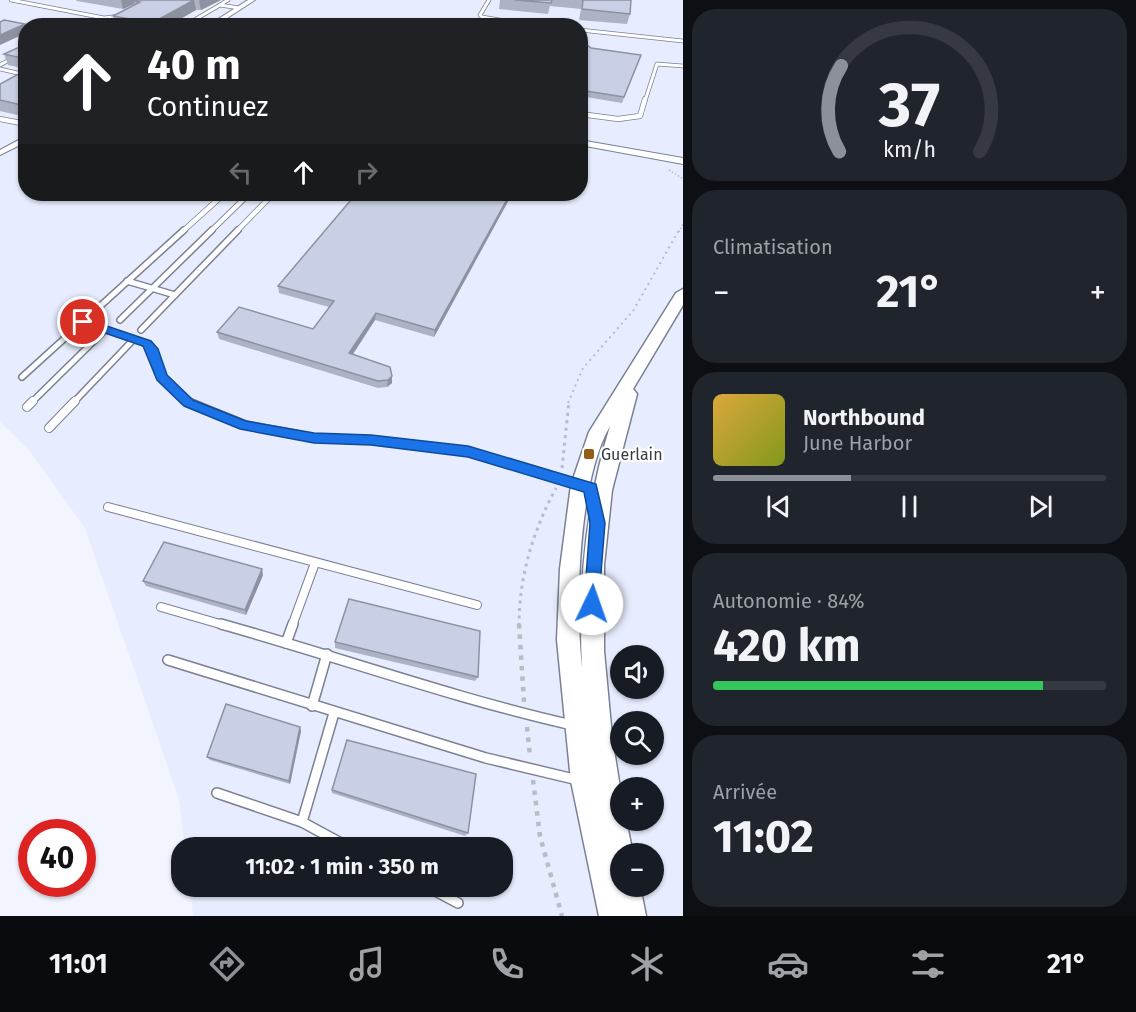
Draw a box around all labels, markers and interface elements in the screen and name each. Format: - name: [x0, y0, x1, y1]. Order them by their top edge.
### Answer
- text: 40 m: [147, 40, 241, 90]
- icon: ahead: [48, 42, 126, 120]
- text: 37: [878, 68, 940, 143]
- text: Continuez: [147, 91, 268, 123]
- text: km/h: [883, 138, 936, 164]
- icon: left: [224, 156, 257, 189]
- icon: ahead: [287, 156, 320, 189]
- icon: right: [350, 156, 383, 189]
- text: Climatisation: [713, 235, 833, 259]
- text: 21°: [876, 265, 943, 319]
- text: −: [713, 273, 730, 313]
- text: +: [1090, 273, 1106, 313]
- pin: [57, 296, 108, 347]
- icon: arrive: [66, 305, 99, 338]
- text: Northbound: [803, 404, 925, 431]
- text: June Harbor: [803, 431, 912, 455]
- place label: Guerlain: [601, 445, 663, 464]
- marker: Guerlain: [582, 447, 596, 461]
- icon: previous: [762, 490, 795, 523]
- icon: pause: [893, 490, 926, 523]
- icon: next: [1024, 490, 1057, 523]
- position arrow: [560, 572, 624, 636]
- text: Autonomie · 84%: [713, 589, 865, 613]
- text: 420 km: [713, 619, 861, 673]
- map controls: [610, 645, 664, 897]
- button: sound: [610, 645, 664, 699]
- button: search: [610, 711, 664, 765]
- button: +: [610, 777, 664, 831]
- text: Arrivée: [713, 780, 777, 804]
- text: 11:02: [713, 810, 814, 864]
- speed limit sign: 40: [18, 819, 96, 897]
- button: −: [610, 843, 664, 897]
- text: 11:02 · 1 min · 350 m: [245, 853, 439, 880]
- icon: directions: [206, 943, 248, 985]
- icon: music: [346, 943, 388, 985]
- icon: phone: [486, 943, 528, 985]
- icon: climate: [626, 943, 668, 985]
- icon: car: [767, 943, 809, 985]
- icon: filters: [907, 943, 949, 985]
- text: 11:01: [49, 948, 108, 980]
- text: 21°: [1047, 948, 1087, 980]

